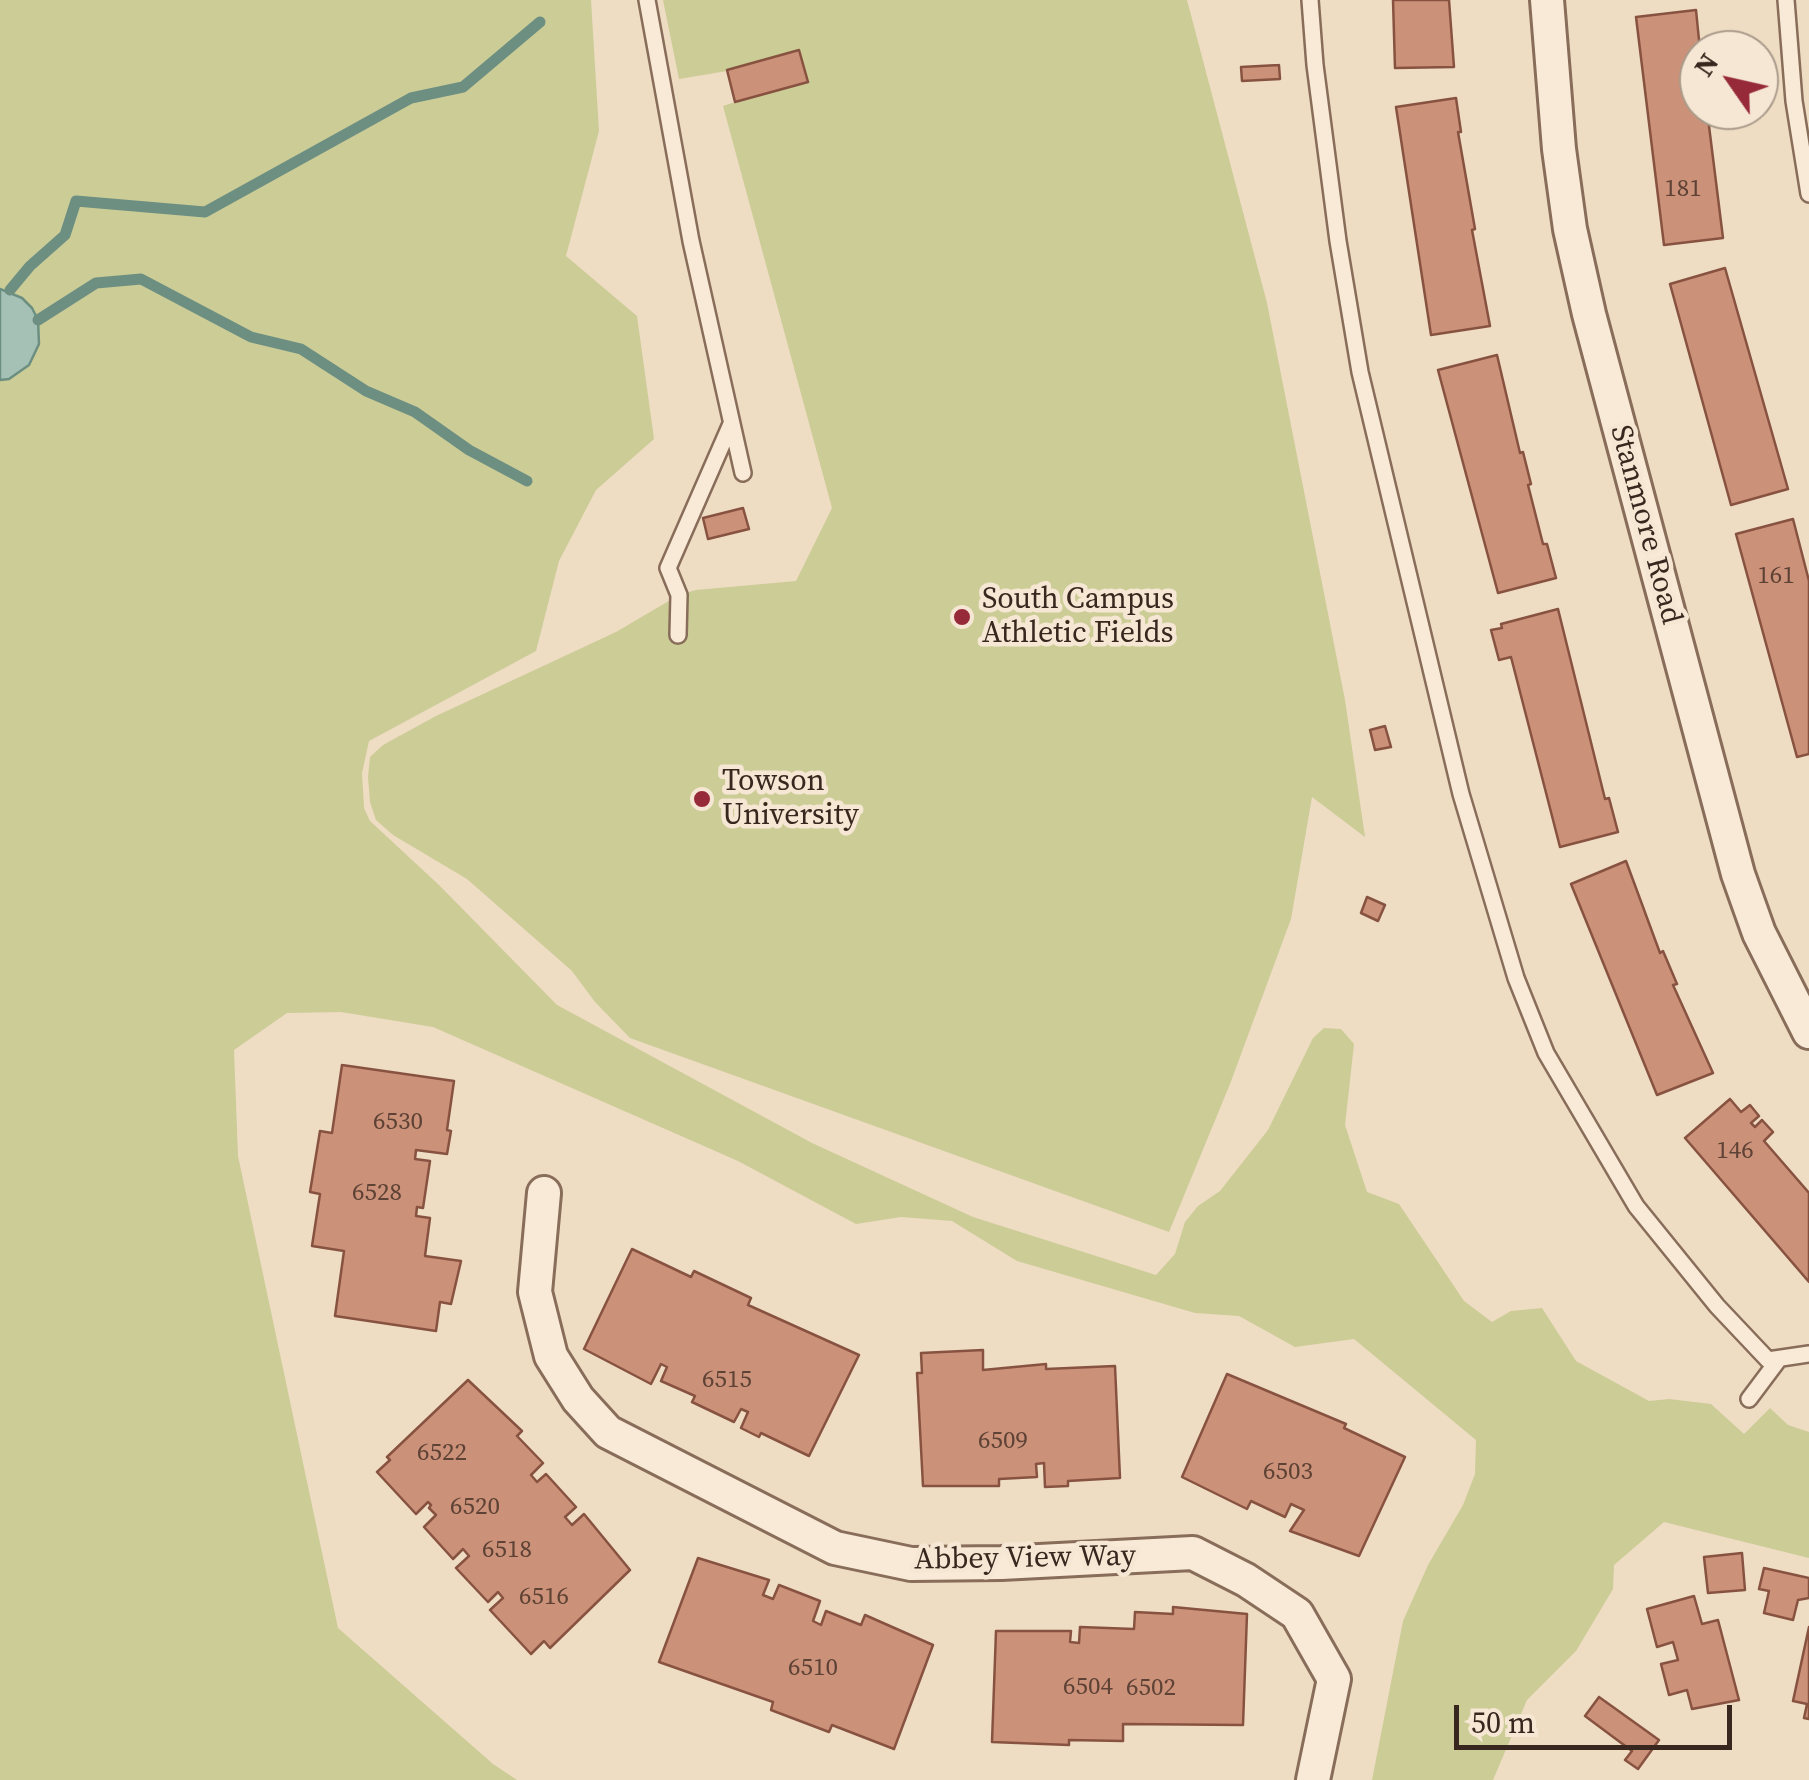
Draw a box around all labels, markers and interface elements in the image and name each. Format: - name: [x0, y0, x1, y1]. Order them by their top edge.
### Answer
- north arrow: [1679, 30, 1779, 130]
- text: N: [1684, 45, 1727, 83]
- house number: 181: [1664, 175, 1702, 205]
- street label: Stanmore Road: [1601, 422, 1689, 628]
- house number: 161: [1757, 562, 1795, 592]
- place label: South Campus Athletic Fields: [982, 582, 1174, 652]
- marker: South Campus Athletic Fields: [951, 606, 973, 628]
- place label: Towson University: [722, 764, 859, 834]
- marker: Towson University: [691, 788, 713, 810]
- house number: 6530: [373, 1108, 423, 1138]
- house number: 146: [1716, 1137, 1754, 1167]
- house number: 6528: [352, 1179, 402, 1209]
- house number: 6515: [702, 1366, 752, 1396]
- house number: 6509: [978, 1427, 1028, 1457]
- house number: 6522: [417, 1439, 467, 1469]
- house number: 6503: [1263, 1458, 1313, 1488]
- house number: 6520: [450, 1493, 500, 1523]
- house number: 6518: [482, 1536, 532, 1566]
- street label: Abbey View Way: [914, 1539, 1136, 1579]
- house number: 6516: [519, 1583, 569, 1613]
- house number: 6510: [788, 1654, 838, 1684]
- house number: 6504: [1063, 1673, 1113, 1703]
- house number: 6502: [1126, 1674, 1176, 1704]
- scale bar: [1459, 1685, 1736, 1747]
- text: 50 m: [1471, 1702, 1535, 1743]

